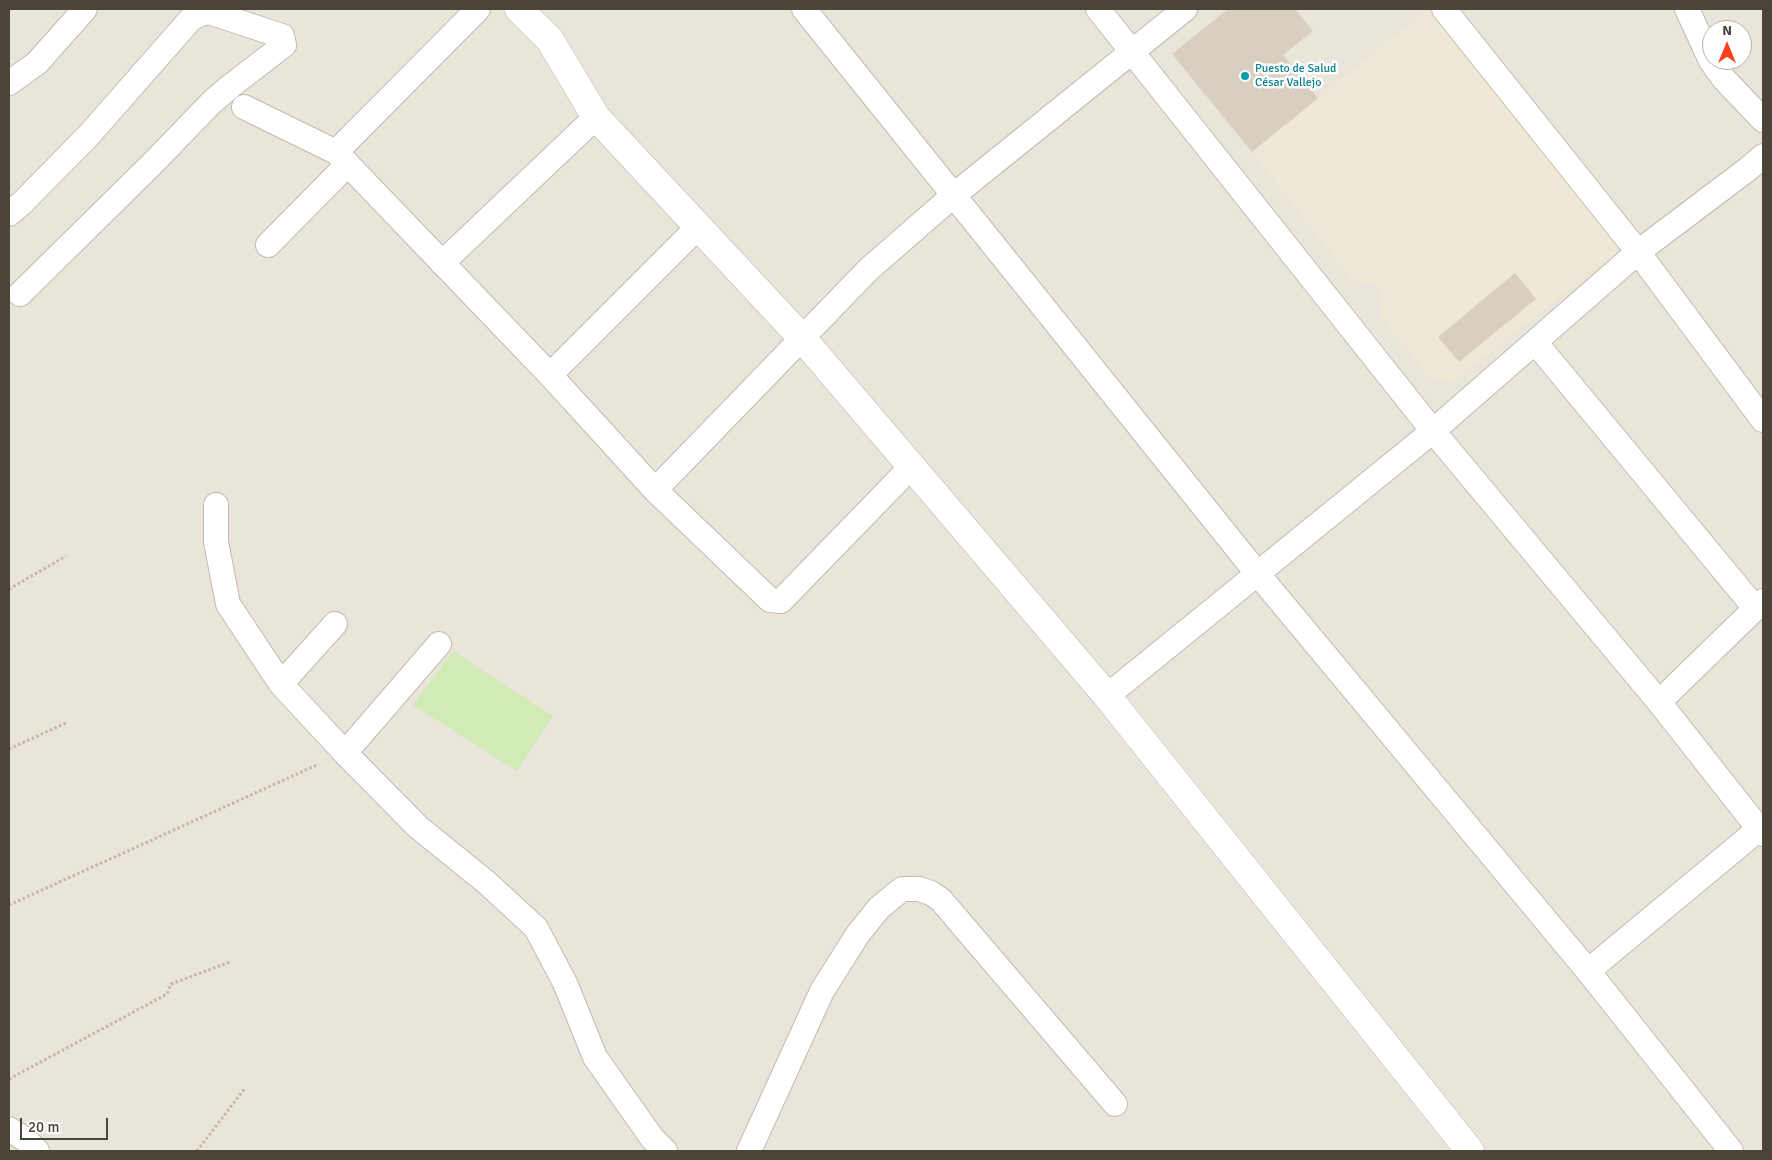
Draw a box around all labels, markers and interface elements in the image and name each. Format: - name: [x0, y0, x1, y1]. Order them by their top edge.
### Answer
- north arrow: [1702, 20, 1752, 70]
- text: N: [1722, 22, 1732, 39]
- place label: Puesto de Salud César Vallejo: [1255, 62, 1336, 90]
- marker: Puesto de Salud César Vallejo: [1239, 70, 1251, 82]
- scale bar: [22, 1108, 110, 1140]
- text: 20 m: [28, 1118, 59, 1136]

